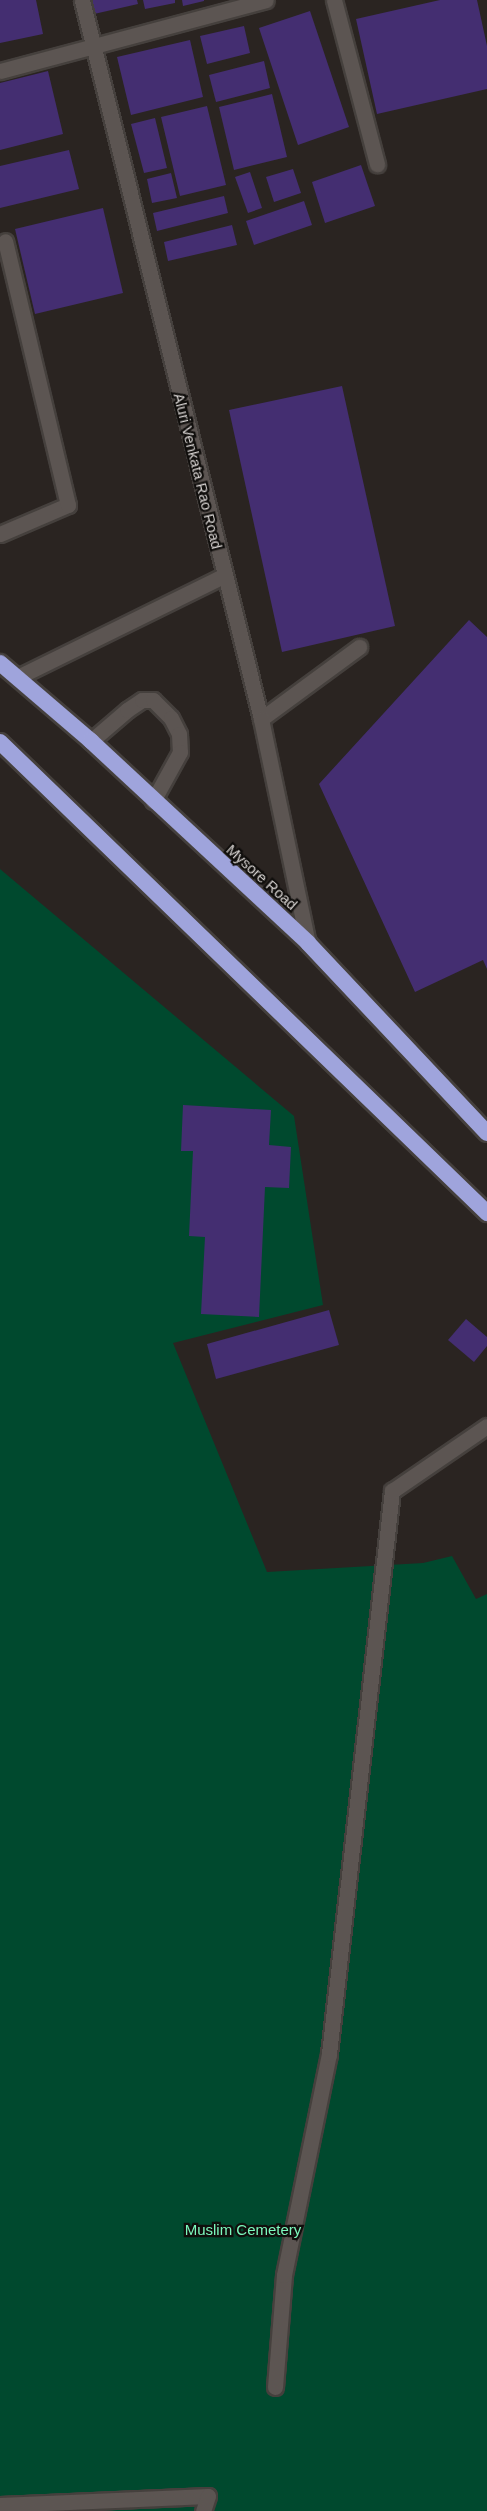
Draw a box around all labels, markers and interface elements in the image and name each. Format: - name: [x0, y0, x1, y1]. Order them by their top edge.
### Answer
- street label: Aluri Venkata Rao Road: [170, 391, 226, 551]
- street label: Mysore Road: [223, 840, 301, 914]
- park label: Muslim Cemetery: [185, 2221, 301, 2239]

